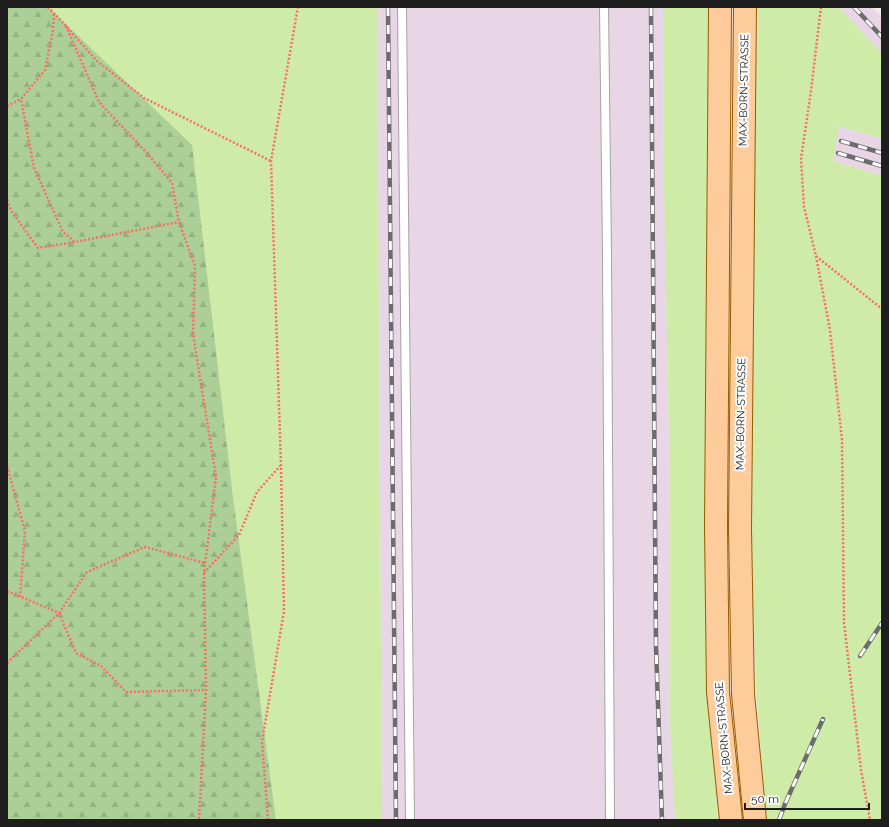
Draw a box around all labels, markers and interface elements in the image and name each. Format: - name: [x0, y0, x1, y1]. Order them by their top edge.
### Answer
- street label: MAX-BORN-STRASSE: [737, 33, 751, 146]
- street label: MAX-BORN-STRASSE: [734, 357, 748, 470]
- street label: MAX-BORN-STRASSE: [713, 681, 735, 794]
- scale bar: [745, 785, 869, 811]
- text: 50 m: [751, 792, 779, 806]

